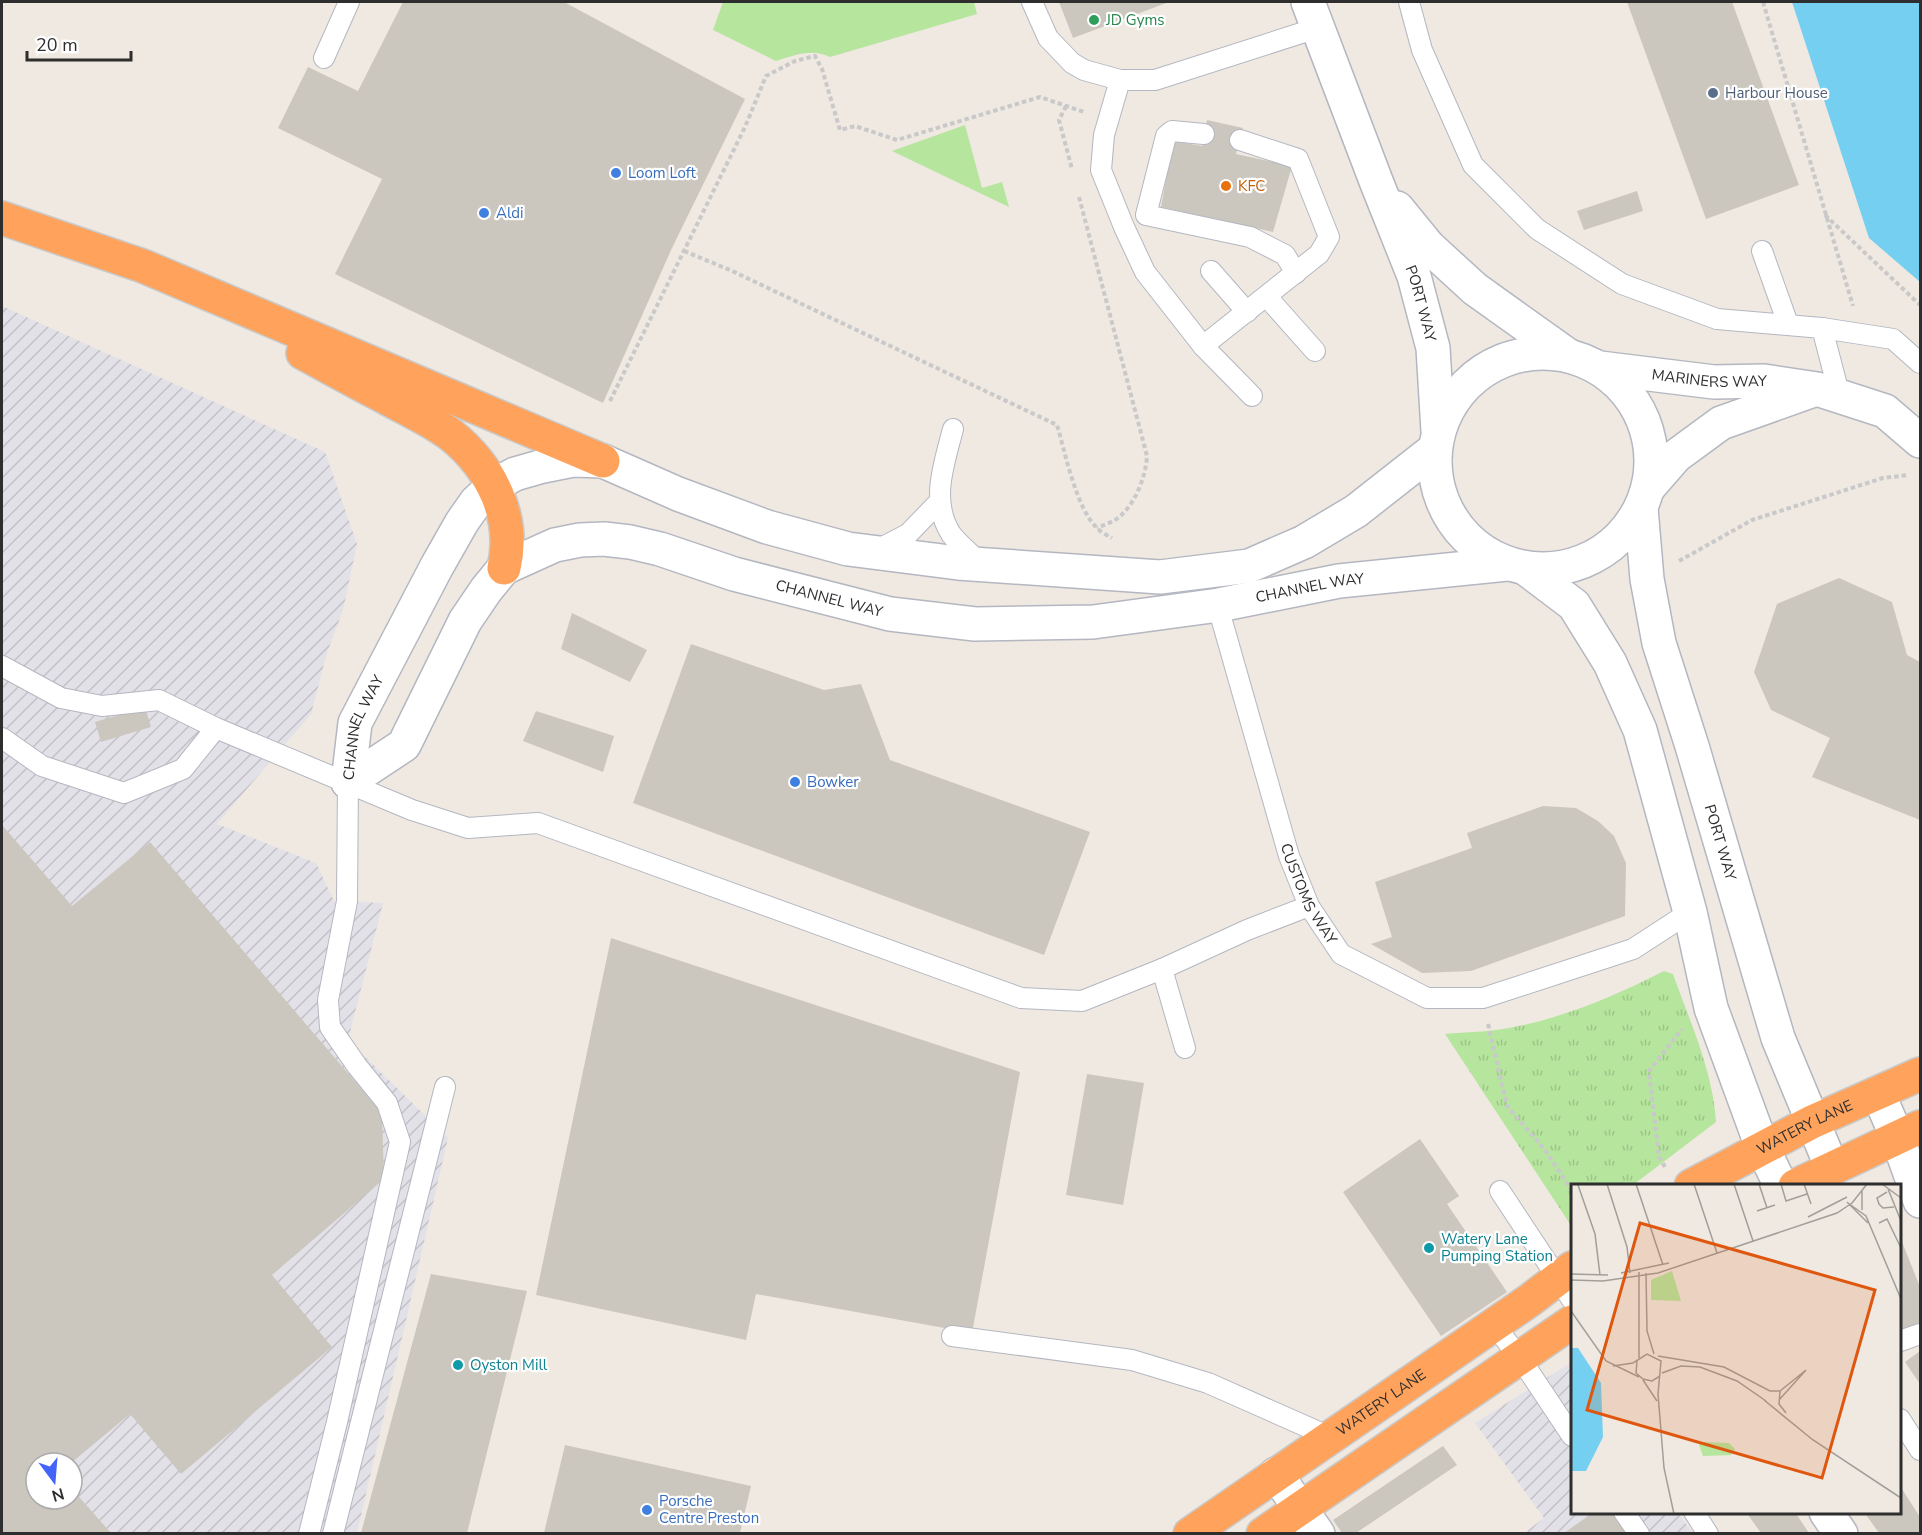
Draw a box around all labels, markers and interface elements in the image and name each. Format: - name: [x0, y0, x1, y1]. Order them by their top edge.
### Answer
- place label: JD Gyms: [1105, 10, 1165, 30]
- marker: JD Gyms: [1087, 13, 1101, 27]
- scale bar: [27, 24, 130, 62]
- text: 20 m: [36, 33, 78, 57]
- place label: Harbour House: [1725, 83, 1828, 103]
- marker: Harbour House: [1706, 86, 1720, 100]
- place label: Loom Loft: [628, 163, 696, 183]
- marker: Loom Loft: [609, 166, 623, 180]
- place label: KFC: [1238, 176, 1265, 196]
- marker: KFC: [1219, 179, 1233, 193]
- place label: Aldi: [496, 203, 524, 223]
- marker: Aldi: [477, 206, 491, 220]
- street label: PORT WAY: [1401, 262, 1441, 345]
- street label: MARINERS WAY: [1651, 364, 1768, 392]
- street label: CHANNEL WAY: [1254, 568, 1366, 607]
- street label: CHANNEL WAY: [773, 575, 886, 622]
- street label: CHANNEL WAY: [338, 671, 389, 781]
- place label: Bowker: [807, 772, 859, 792]
- marker: Bowker: [788, 775, 802, 789]
- street label: PORT WAY: [1700, 802, 1741, 884]
- street label: CUSTOMS WAY: [1276, 841, 1342, 949]
- street label: WATERY LANE: [1753, 1095, 1856, 1159]
- inset map: [1571, 1184, 1901, 1514]
- place label: Watery Lane Pumping Station: [1441, 1229, 1553, 1266]
- marker: Watery Lane Pumping Station: [1422, 1241, 1436, 1255]
- place label: Oyston Mill: [470, 1355, 548, 1375]
- marker: Oyston Mill: [451, 1358, 465, 1372]
- street label: WATERY LANE: [1332, 1365, 1430, 1440]
- north arrow: [24, 1451, 84, 1511]
- text: N: [49, 1482, 67, 1507]
- place label: Porsche Centre Preston: [659, 1491, 759, 1528]
- marker: Porsche Centre Preston: [640, 1503, 654, 1517]

